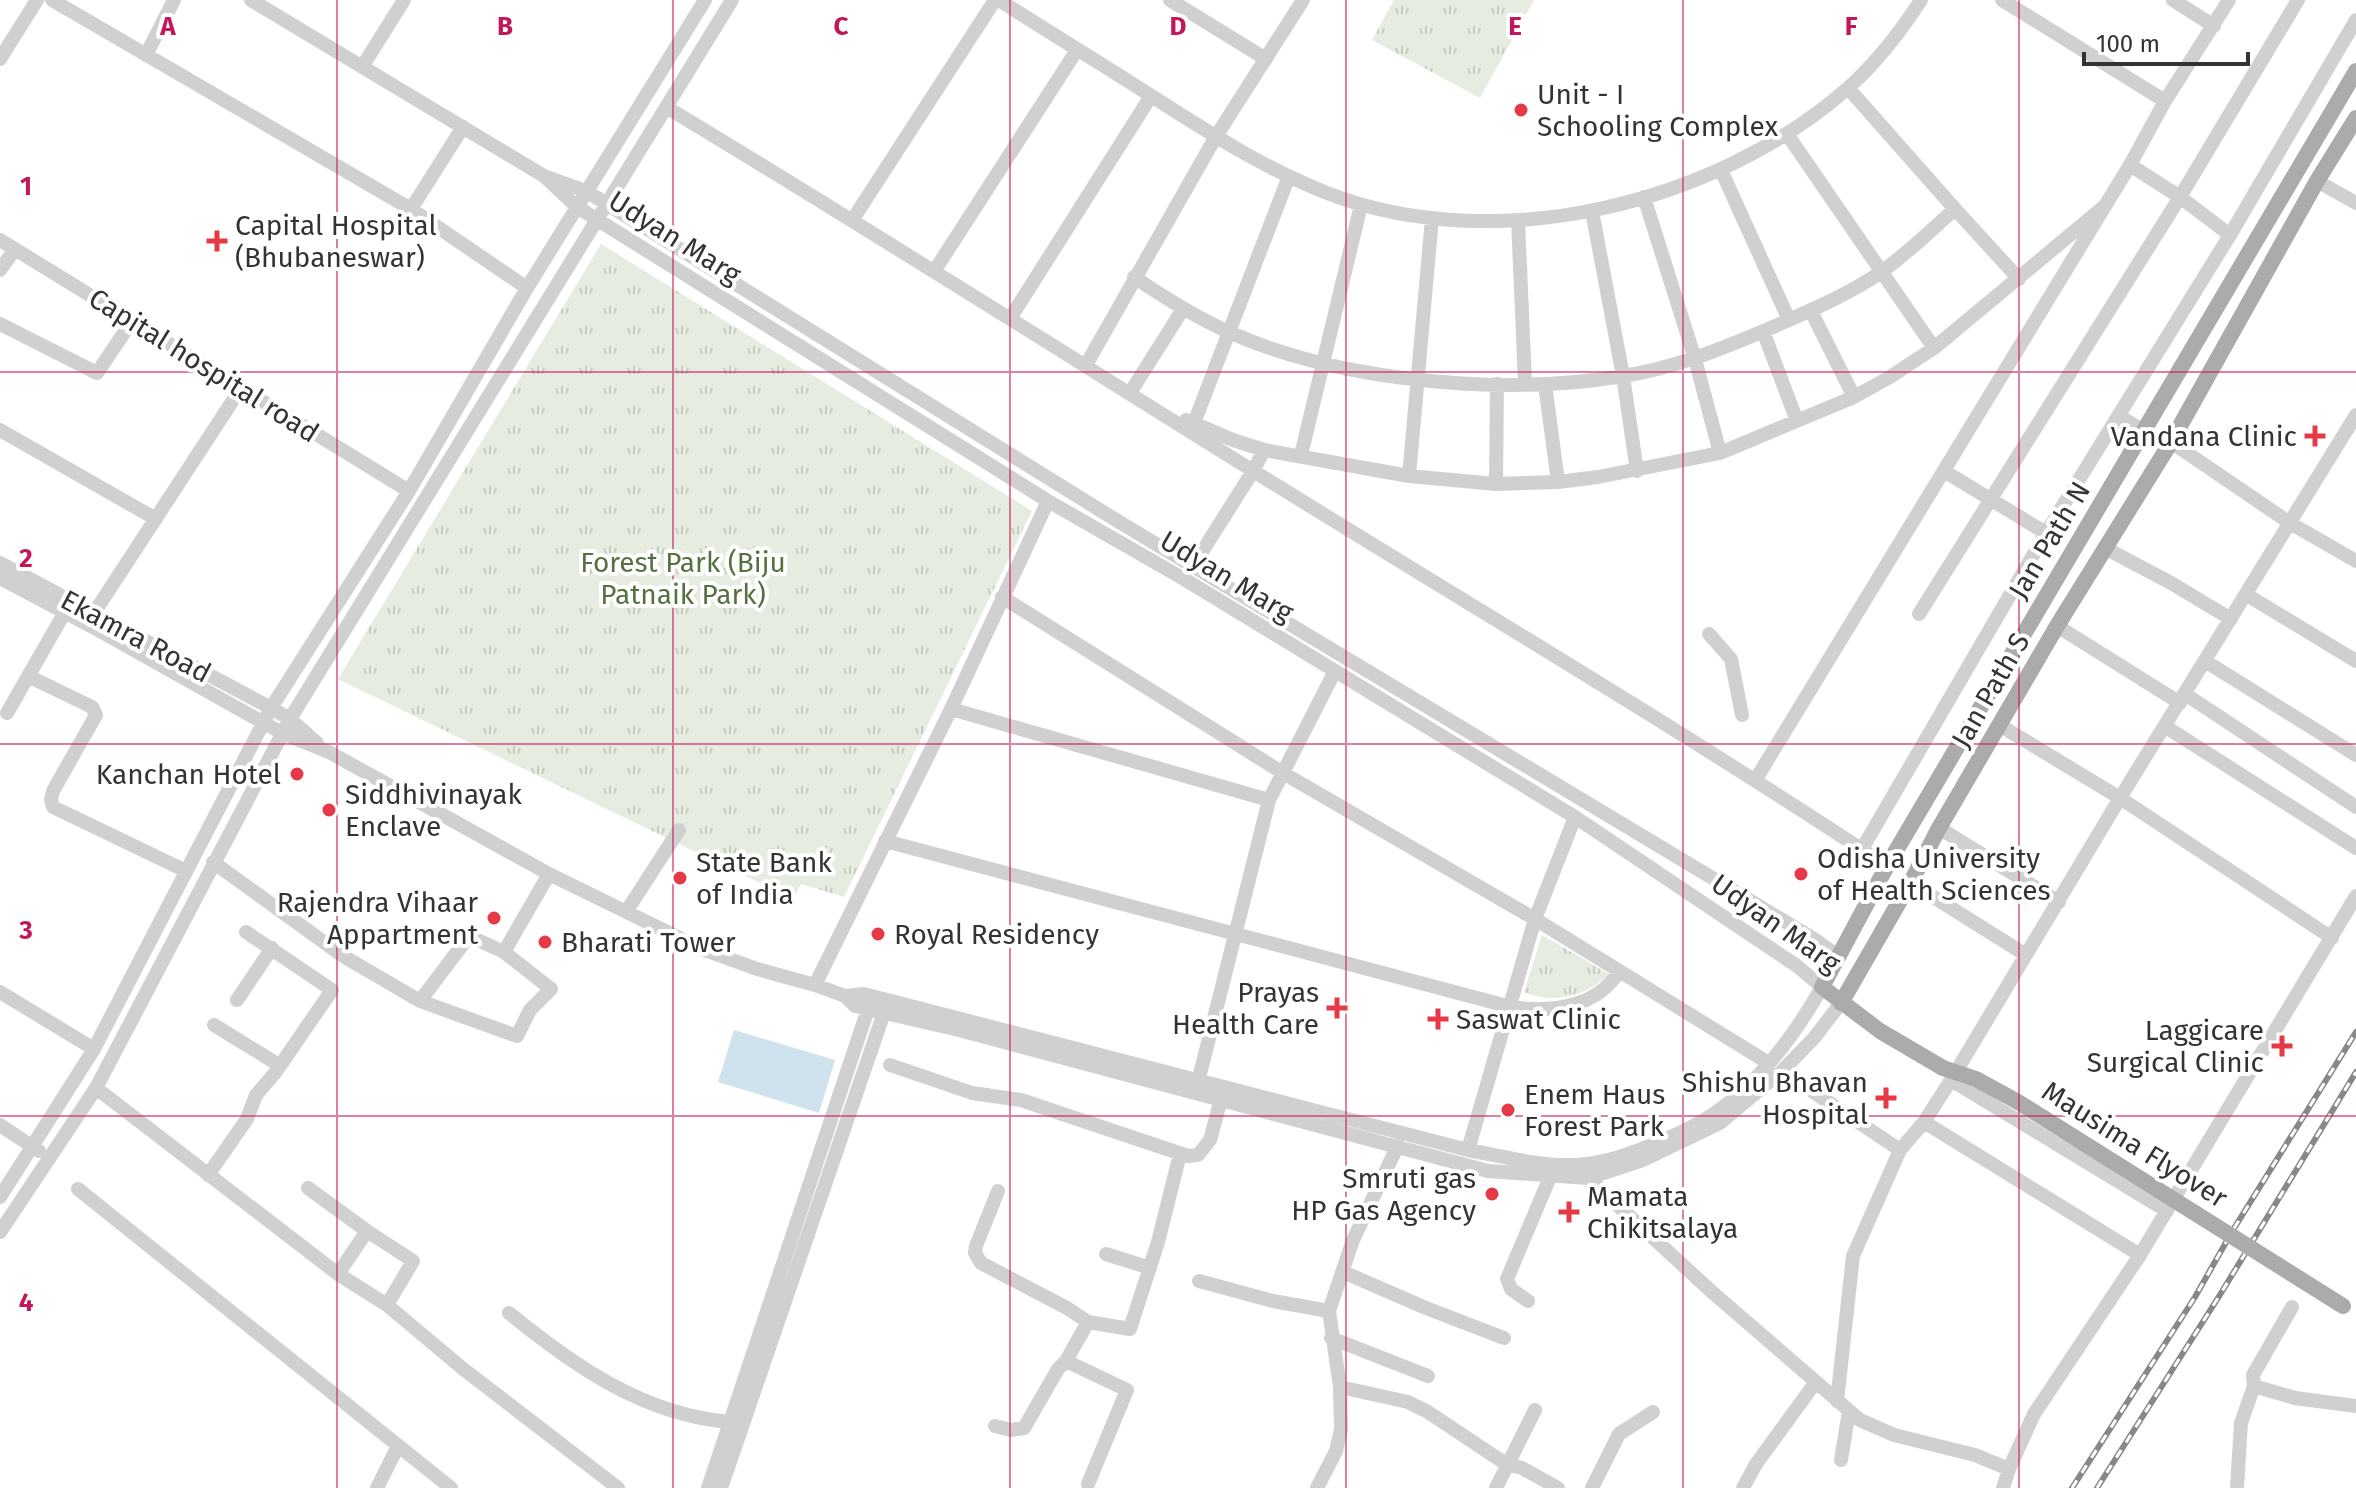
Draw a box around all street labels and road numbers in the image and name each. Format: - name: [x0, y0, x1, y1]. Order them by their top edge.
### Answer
- street label: Udyan Marg: [603, 184, 747, 291]
- street label: Capital hospital road: [83, 281, 325, 450]
- street label: Jan Path N: [2002, 476, 2097, 605]
- street label: Udyan Marg: [1154, 524, 1300, 629]
- street label: Ekamra Road: [55, 583, 216, 690]
- street label: Jan Path S: [1944, 627, 2036, 753]
- street label: Udyan Marg: [1705, 867, 1847, 980]
- street label: Mausima Flyover: [2036, 1074, 2234, 1215]

